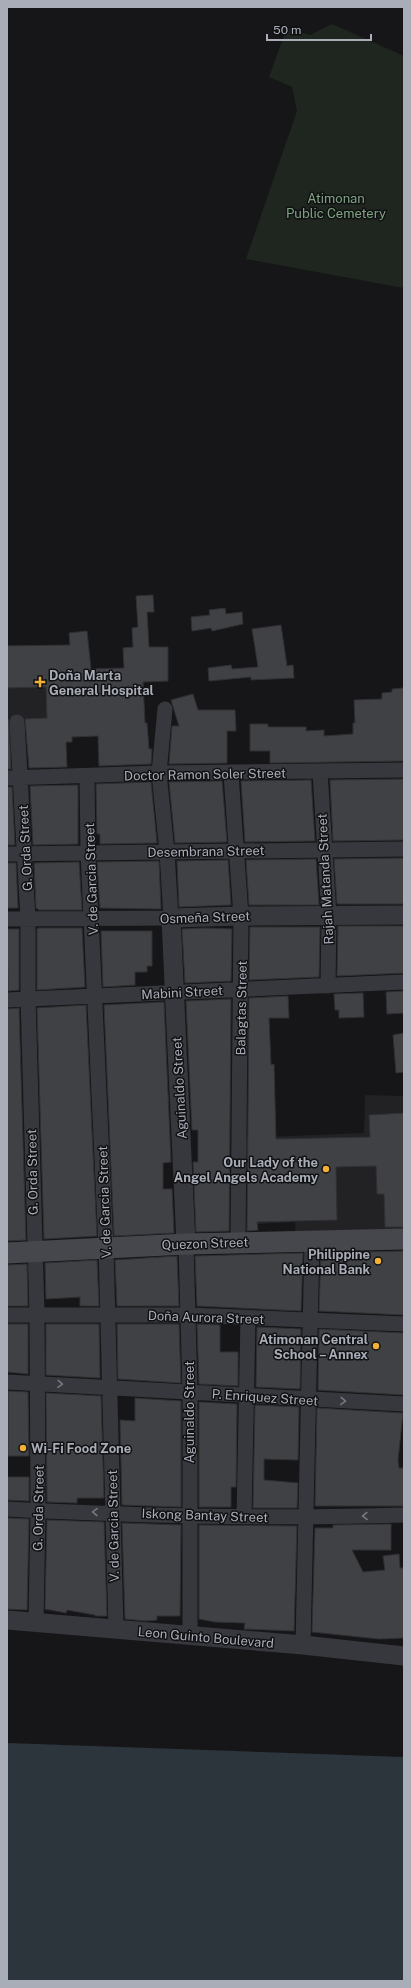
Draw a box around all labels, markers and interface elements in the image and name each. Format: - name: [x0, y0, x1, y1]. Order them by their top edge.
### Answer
- scale bar: [267, 16, 371, 42]
- text: 50 m: [273, 23, 301, 37]
- park label: Atimonan Public Cemetery: [286, 191, 386, 221]
- place label: Doña Marta General Hospital: [49, 668, 154, 698]
- marker: Doña Marta General Hospital: [34, 676, 46, 688]
- street label: Doctor Ramon Soler Street: [124, 766, 286, 783]
- street label: G. Orda Street: [16, 805, 35, 891]
- street label: Rajah Matanda Street: [315, 813, 336, 945]
- street label: V. de Garcia Street: [82, 823, 101, 935]
- street label: Desembrana Street: [147, 843, 265, 860]
- street label: Osmeña Street: [160, 908, 250, 927]
- street label: Balagtas Street: [233, 960, 250, 1056]
- street label: Mabini Street: [141, 983, 223, 1002]
- street label: Aguinaldo Street: [169, 1037, 190, 1139]
- street label: G. Orda Street: [24, 1129, 41, 1215]
- street label: V. de Garcia Street: [95, 1146, 114, 1258]
- place label: Our Lady of the Angel Angels Academy: [174, 1155, 319, 1185]
- marker: Our Lady of the Angel Angels Academy: [321, 1164, 331, 1174]
- street label: Quezon Street: [161, 1234, 249, 1253]
- place label: Philippine National Bank: [283, 1247, 370, 1277]
- marker: Philippine National Bank: [373, 1256, 383, 1266]
- street label: Doña Aurora Street: [148, 1308, 264, 1327]
- place label: Atimonan Central School – Annex: [259, 1332, 368, 1362]
- marker: Atimonan Central School – Annex: [371, 1341, 381, 1351]
- street label: Aguinaldo Street: [182, 1361, 197, 1463]
- one-way arrow: [57, 1380, 63, 1388]
- street label: P. Enriquez Street: [211, 1386, 319, 1409]
- one-way arrow: [340, 1397, 346, 1406]
- place label: Wi-Fi Food Zone: [31, 1441, 131, 1456]
- marker: Wi-Fi Food Zone: [18, 1443, 28, 1453]
- street label: G. Orda Street: [30, 1465, 47, 1551]
- street label: V. de Garcia Street: [105, 1470, 122, 1582]
- street label: Iskong Bantay Street: [142, 1506, 268, 1525]
- one-way arrow: [92, 1508, 98, 1516]
- one-way arrow: [362, 1512, 368, 1520]
- street label: Leon Guinto Boulevard: [137, 1624, 275, 1651]

